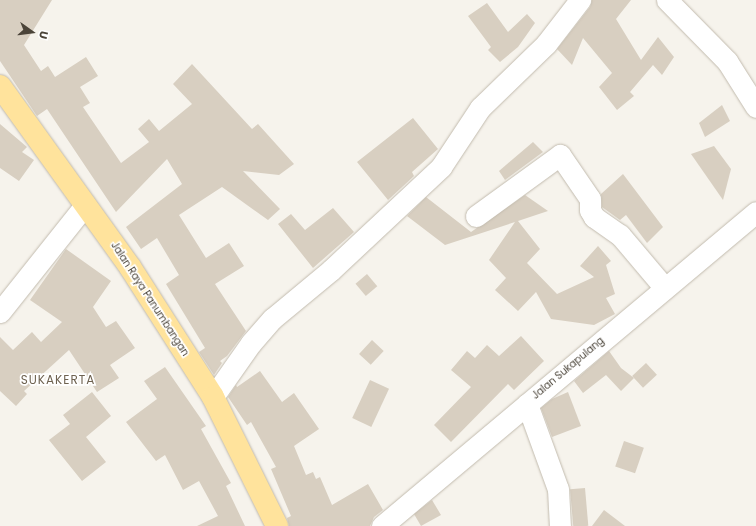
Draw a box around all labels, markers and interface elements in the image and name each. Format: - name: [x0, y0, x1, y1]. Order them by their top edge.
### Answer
- north arrow: [12, 12, 52, 52]
- text: U: [35, 29, 52, 41]
- street label: Jalan Raya Panumbangan: [109, 240, 191, 358]
- street label: Jalan Sukapulang: [530, 334, 606, 402]
- district label: SUKAKERTA: [21, 373, 95, 387]

